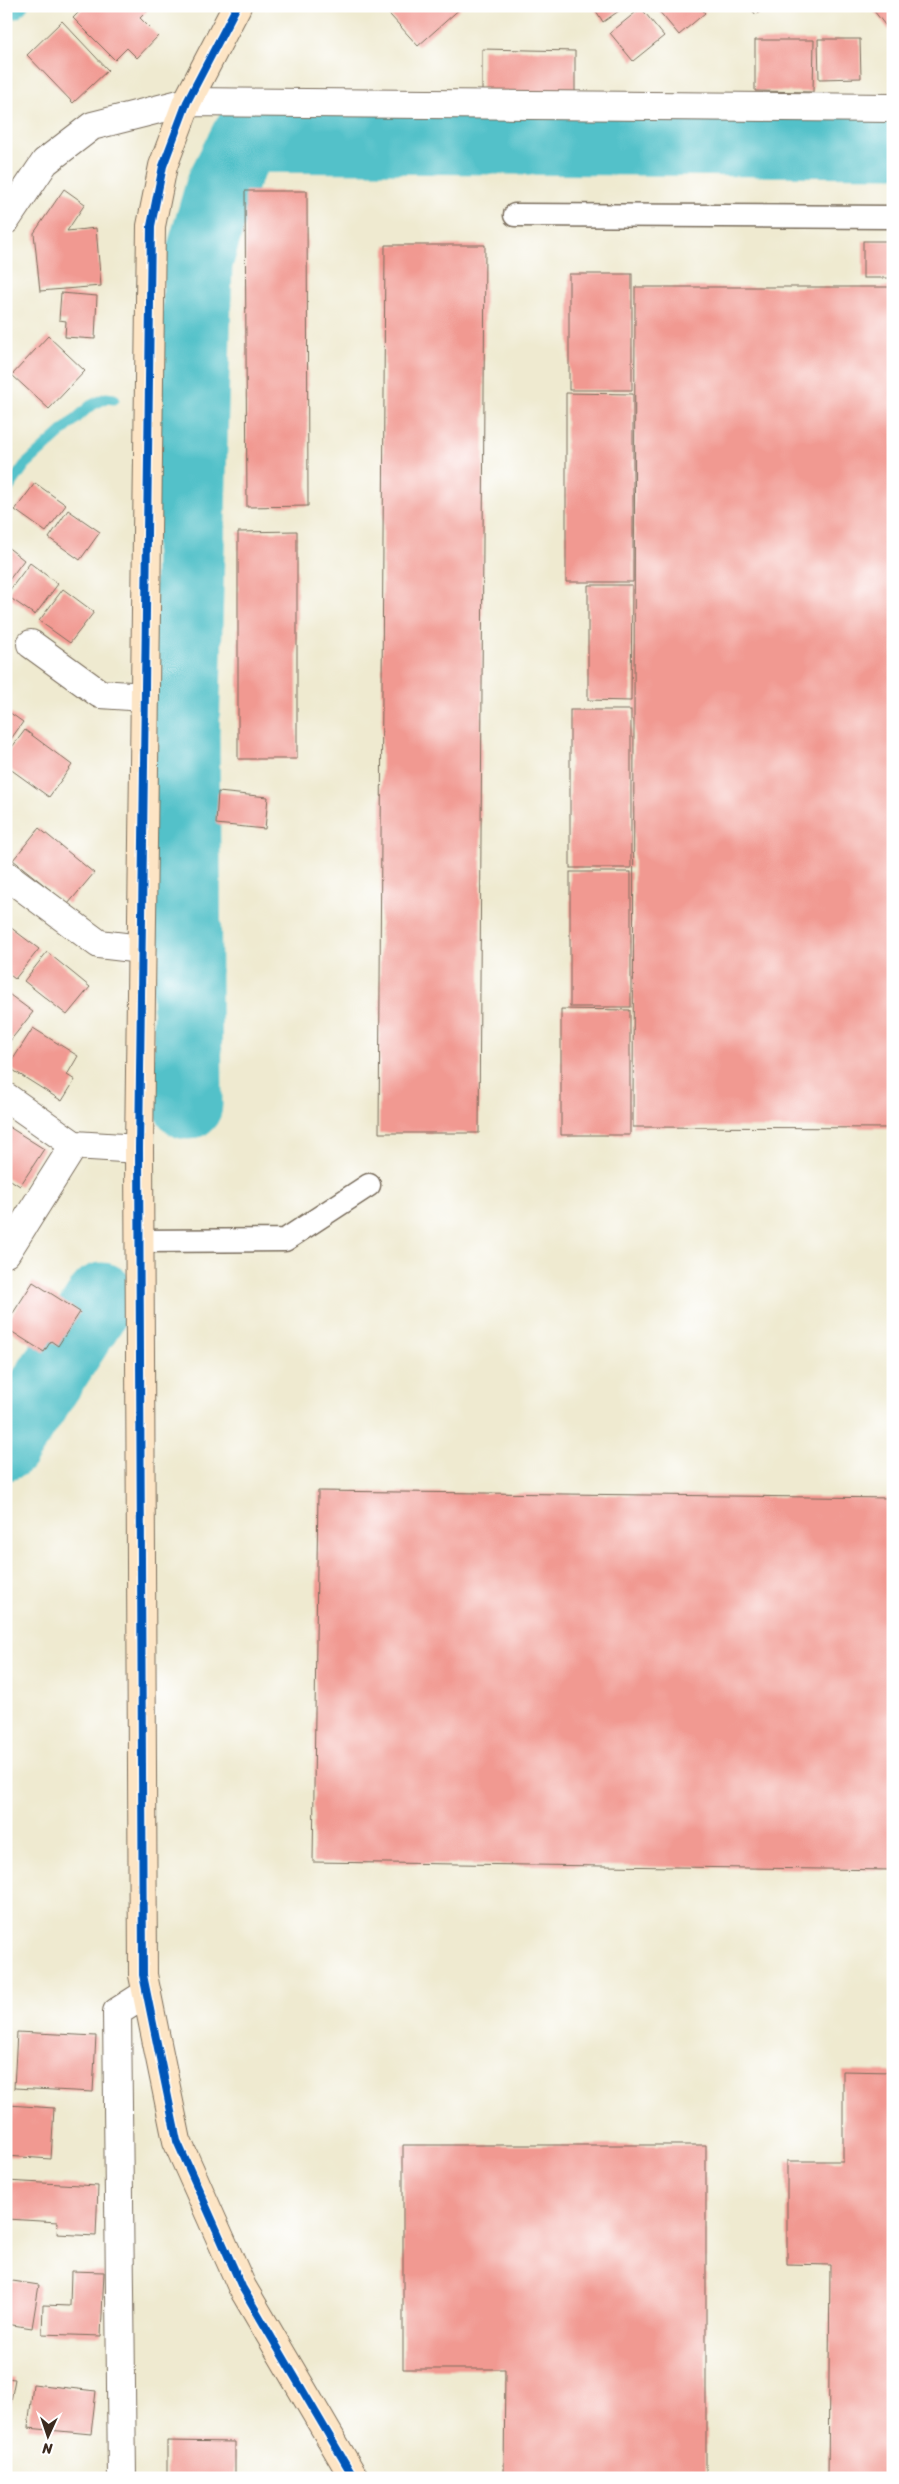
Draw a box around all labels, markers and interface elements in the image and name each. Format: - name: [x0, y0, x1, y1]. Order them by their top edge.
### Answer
- north arrow: [22, 2412, 72, 2462]
- text: N: [42, 2436, 54, 2461]

